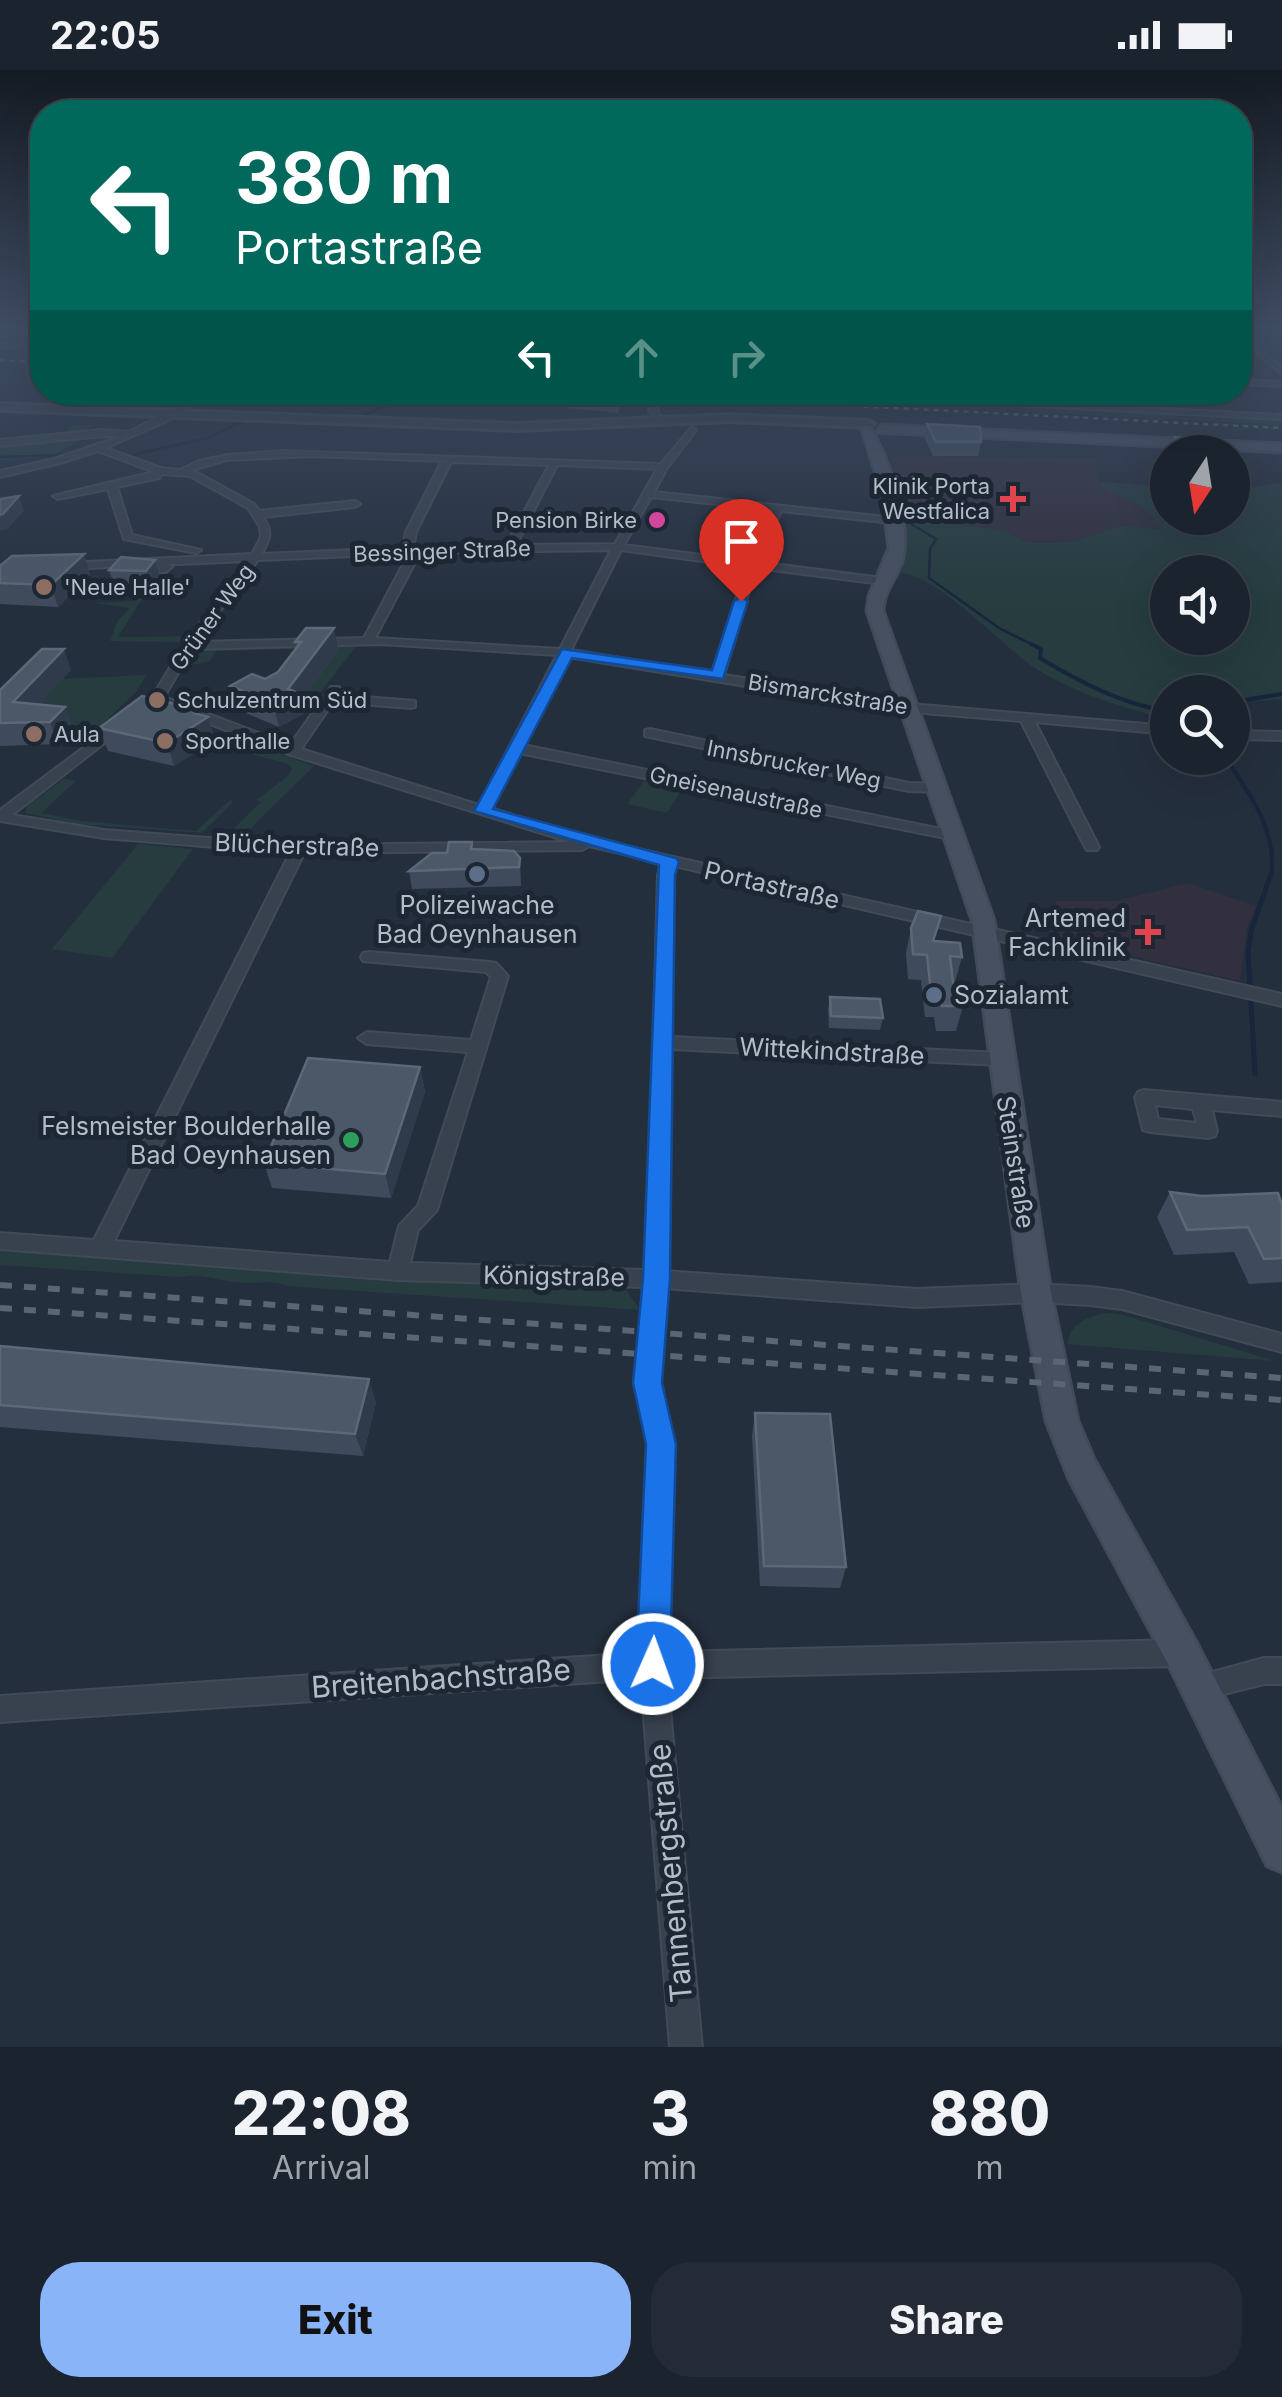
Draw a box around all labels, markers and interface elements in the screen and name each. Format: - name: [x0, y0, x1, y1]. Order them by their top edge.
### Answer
- text: 22:05: [50, 12, 160, 58]
- text: 380 m: [235, 135, 453, 220]
- icon: left: [70, 140, 200, 270]
- text: Portastraße: [235, 220, 483, 275]
- icon: left: [509, 330, 564, 385]
- icon: ahead: [614, 330, 669, 385]
- icon: right: [719, 330, 774, 385]
- north arrow: [1150, 435, 1250, 535]
- map controls: [1150, 435, 1250, 775]
- place label: Klinik Porta Westfalica: [873, 473, 990, 524]
- marker: Klinik Porta Westfalica: [1000, 486, 1026, 512]
- pin: [699, 499, 784, 602]
- place label: Pension Birke: [495, 507, 637, 533]
- marker: Pension Birke: [646, 509, 668, 531]
- icon: arrive: [714, 514, 769, 569]
- street label: Bessinger Straße: [353, 535, 531, 567]
- button: sound: [1150, 555, 1250, 655]
- street label: Grüner Weg: [165, 559, 259, 675]
- place label: 'Neue Halle': [64, 574, 190, 600]
- marker: 'Neue Halle': [33, 576, 55, 598]
- street label: Bismarckstraße: [746, 669, 910, 719]
- button: search: [1150, 675, 1250, 775]
- place label: Schulzentrum Süd: [177, 687, 367, 713]
- marker: Schulzentrum Süd: [146, 689, 168, 711]
- place label: Aula: [54, 721, 100, 747]
- marker: Aula: [23, 723, 45, 745]
- place label: Sporthalle: [185, 728, 290, 754]
- marker: Sporthalle: [154, 730, 176, 752]
- street label: Innsbrucker Weg: [705, 734, 883, 794]
- street label: Gneisenaustraße: [647, 761, 825, 823]
- street label: Blücherstraße: [214, 827, 380, 863]
- street label: Portastraße: [702, 855, 842, 915]
- marker: Polizeiwache Bad Oeynhausen: [466, 863, 488, 885]
- place label: Polizeiwache Bad Oeynhausen: [377, 890, 577, 949]
- place label: Artemed Fachklinik: [1008, 903, 1126, 962]
- marker: Artemed Fachklinik: [1135, 919, 1161, 945]
- place label: Sozialamt: [954, 980, 1069, 1010]
- marker: Sozialamt: [923, 984, 945, 1006]
- street label: Wittekindstraße: [739, 1031, 925, 1071]
- street label: Steinstraße: [991, 1093, 1041, 1231]
- place label: Felsmeister Boulderhalle Bad Oeynhausen: [41, 1111, 331, 1170]
- marker: Felsmeister Boulderhalle Bad Oeynhausen: [340, 1129, 362, 1151]
- street label: Königstraße: [483, 1260, 625, 1292]
- position arrow: [601, 1612, 705, 1716]
- street label: Breitenbachstraße: [310, 1651, 572, 1705]
- street label: Tannenbergstraße: [641, 1742, 699, 2004]
- text: 22:08: [232, 2077, 411, 2149]
- text: 3: [650, 2077, 690, 2149]
- text: 880: [929, 2077, 1050, 2149]
- text: Arrival: [272, 2148, 371, 2187]
- text: min: [643, 2148, 697, 2187]
- text: m: [976, 2148, 1004, 2187]
- button: Exit: [40, 2262, 631, 2377]
- button: Share: [651, 2262, 1242, 2377]

